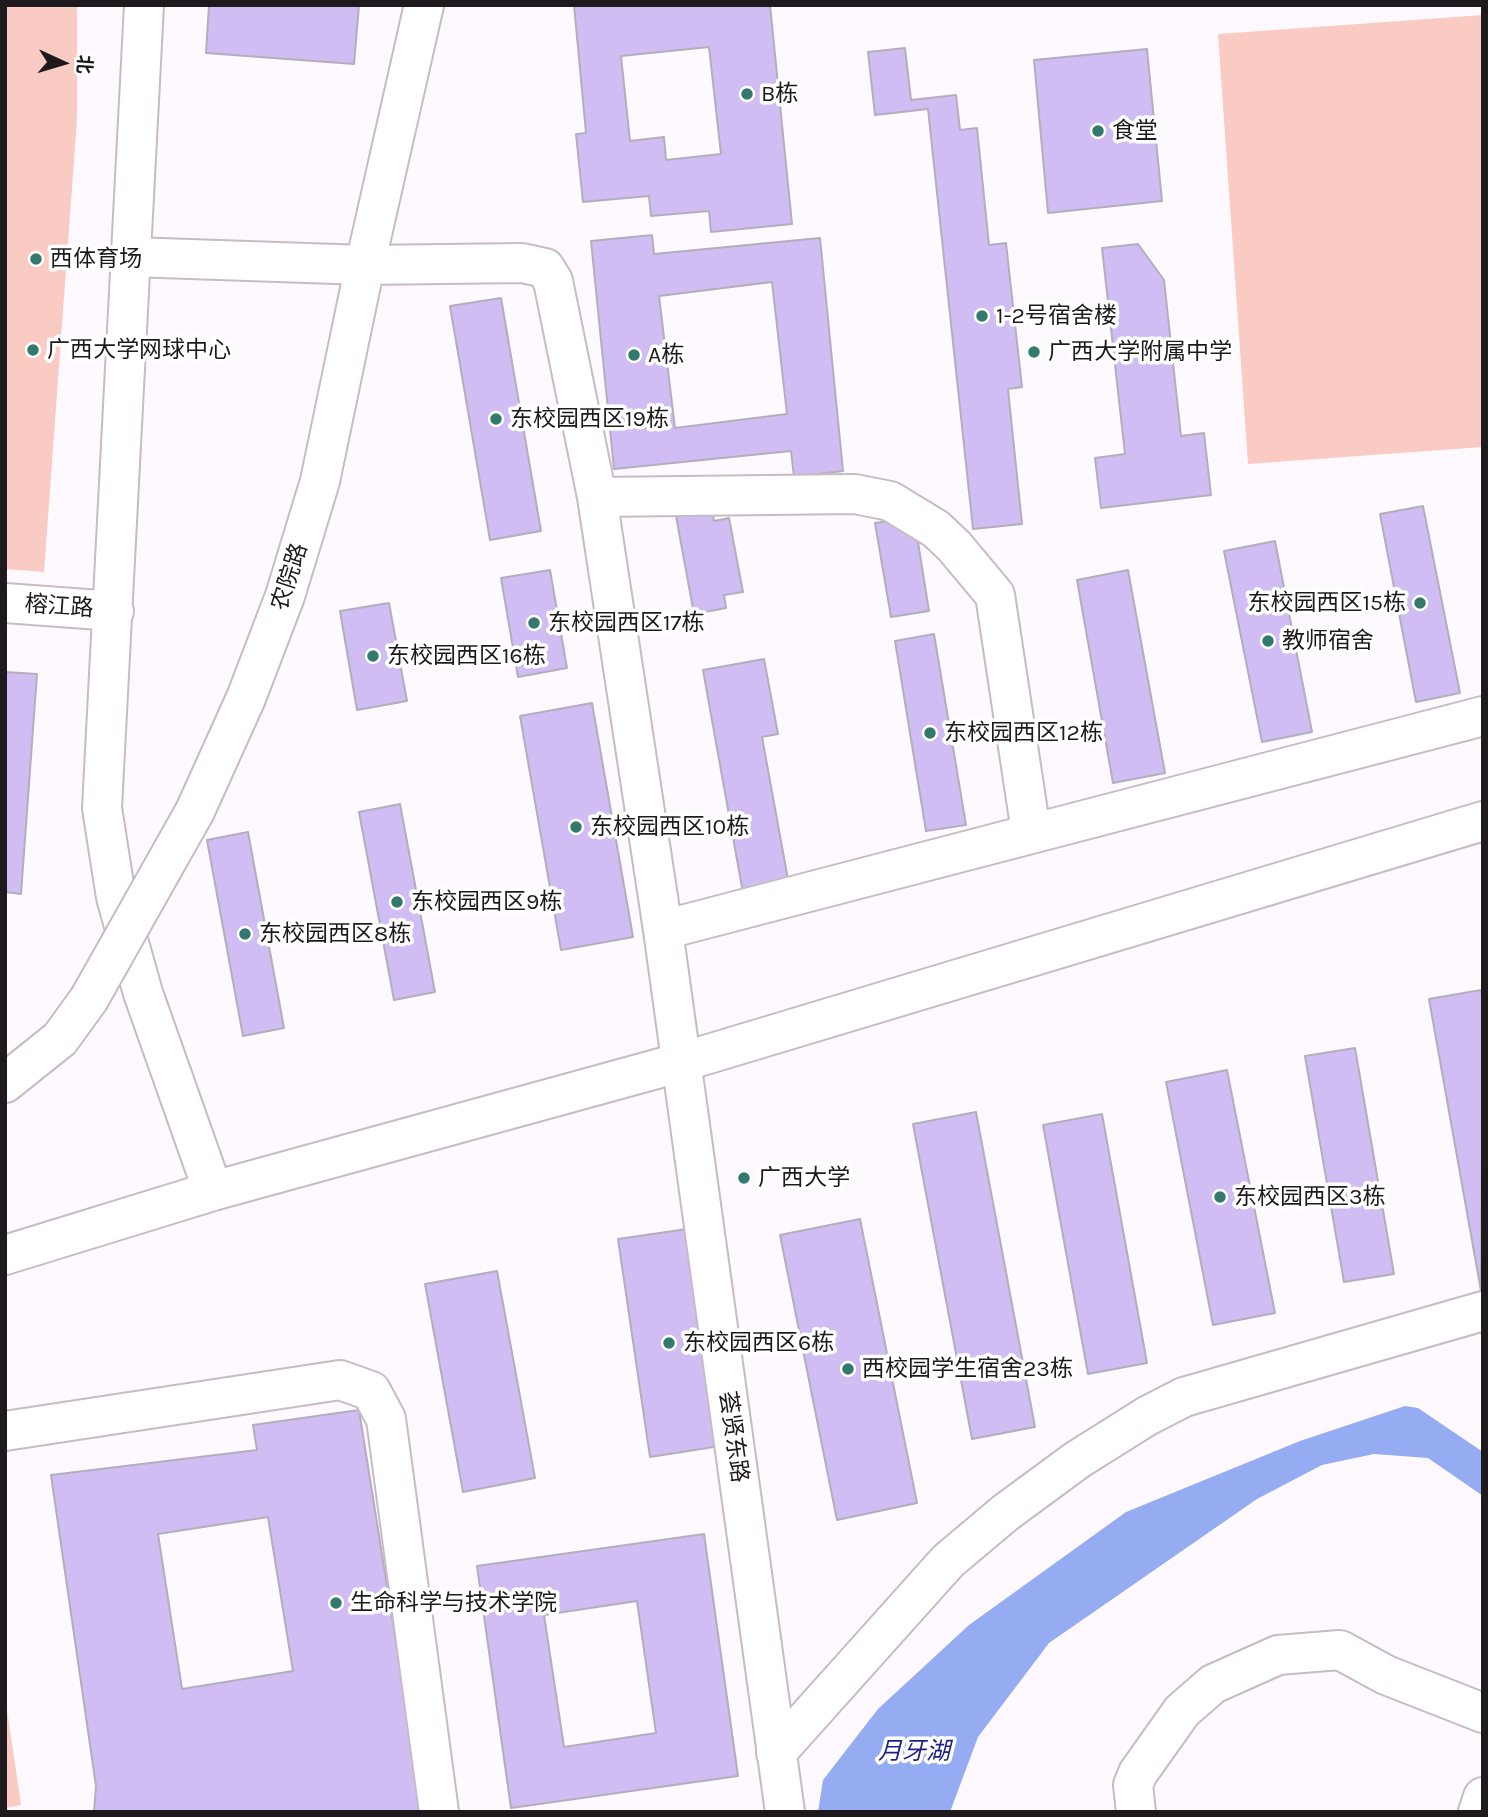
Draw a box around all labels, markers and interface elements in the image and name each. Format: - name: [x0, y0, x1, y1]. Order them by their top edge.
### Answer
- north arrow: [28, 28, 98, 98]
- text: 北: [72, 54, 96, 75]
- place label: B栋: [761, 80, 798, 108]
- marker: B栋: [739, 86, 755, 102]
- place label: 食堂: [1112, 117, 1158, 145]
- marker: 食堂: [1090, 123, 1106, 139]
- place label: 西体育场: [50, 245, 142, 273]
- marker: 西体育场: [28, 251, 44, 267]
- place label: 1-2号宿舍楼: [996, 302, 1117, 330]
- marker: 1-2号宿舍楼: [974, 308, 990, 324]
- place label: 广西大学网球中心: [47, 336, 231, 364]
- place label: 广西大学附属中学: [1048, 338, 1232, 366]
- place label: A栋: [648, 341, 684, 369]
- marker: 广西大学网球中心: [25, 342, 41, 358]
- marker: 广西大学附属中学: [1026, 344, 1042, 360]
- marker: A栋: [626, 347, 642, 363]
- place label: 东校园西区19栋: [510, 405, 669, 433]
- marker: 东校园西区19栋: [488, 411, 504, 427]
- street label: 农院路: [266, 540, 314, 614]
- place label: 东校园西区15栋: [1247, 589, 1406, 617]
- street label: 榕江路: [24, 591, 94, 623]
- marker: 东校园西区15栋: [1412, 595, 1428, 611]
- place label: 东校园西区17栋: [548, 609, 704, 637]
- marker: 东校园西区17栋: [526, 615, 542, 631]
- place label: 教师宿舍: [1282, 627, 1374, 655]
- marker: 教师宿舍: [1260, 633, 1276, 649]
- place label: 东校园西区16栋: [387, 642, 546, 670]
- marker: 东校园西区16栋: [365, 648, 381, 664]
- place label: 东校园西区12栋: [944, 719, 1103, 747]
- marker: 东校园西区12栋: [922, 725, 938, 741]
- place label: 东校园西区10栋: [590, 813, 749, 841]
- marker: 东校园西区10栋: [568, 819, 584, 835]
- place label: 东校园西区9栋: [411, 888, 562, 916]
- marker: 东校园西区9栋: [389, 894, 405, 910]
- place label: 东校园西区8栋: [259, 920, 411, 948]
- marker: 东校园西区8栋: [237, 926, 253, 942]
- place label: 广西大学: [758, 1164, 850, 1192]
- marker: 广西大学: [736, 1170, 752, 1186]
- place label: 东校园西区3栋: [1234, 1183, 1386, 1211]
- marker: 东校园西区3栋: [1212, 1189, 1228, 1205]
- place label: 东校园西区6栋: [683, 1329, 834, 1357]
- marker: 东校园西区6栋: [661, 1335, 677, 1351]
- place label: 西校园学生宿舍23栋: [862, 1355, 1073, 1383]
- marker: 西校园学生宿舍23栋: [840, 1361, 856, 1377]
- street label: 荟贤东路: [713, 1390, 753, 1484]
- place label: 生命科学与技术学院: [350, 1589, 557, 1617]
- marker: 生命科学与技术学院: [328, 1595, 344, 1611]
- water label: 月牙湖: [878, 1738, 950, 1766]

